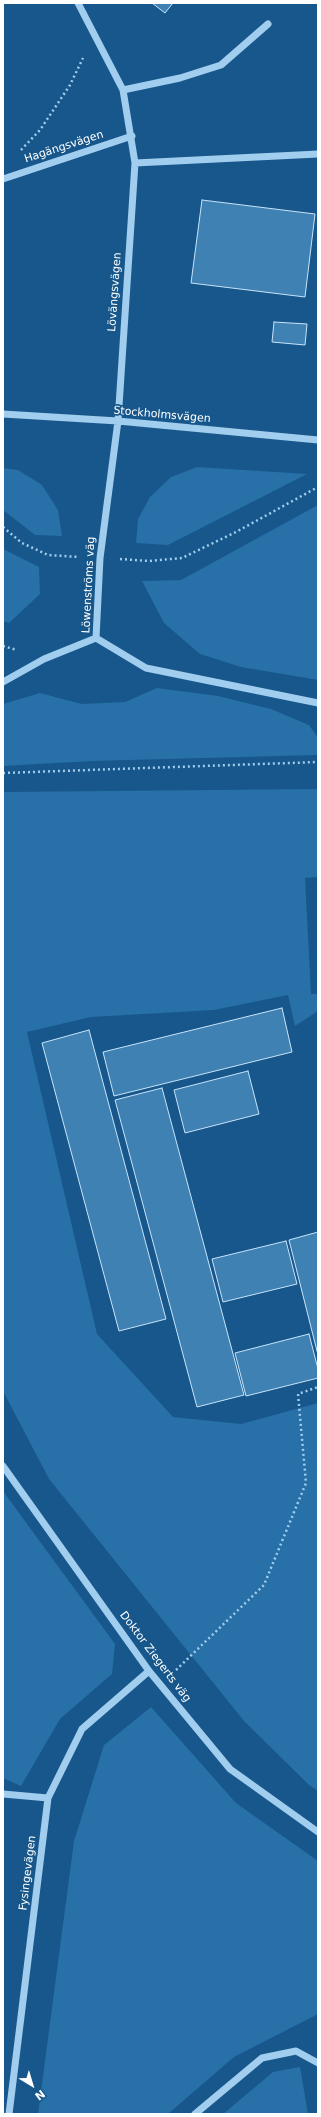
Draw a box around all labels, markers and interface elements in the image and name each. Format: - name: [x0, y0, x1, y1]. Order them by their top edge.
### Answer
- street label: Hagängsvägen: [23, 128, 105, 166]
- street label: Lövängsvägen: [106, 252, 124, 332]
- street label: Stockholmsvägen: [113, 404, 211, 426]
- street label: Löwenströms väg: [80, 536, 98, 634]
- street label: Doktor Ziegerts väg: [117, 1609, 193, 1705]
- street label: Fysingevägen: [17, 1835, 39, 1911]
- north arrow: [12, 2065, 52, 2105]
- text: N: [32, 2087, 47, 2103]

